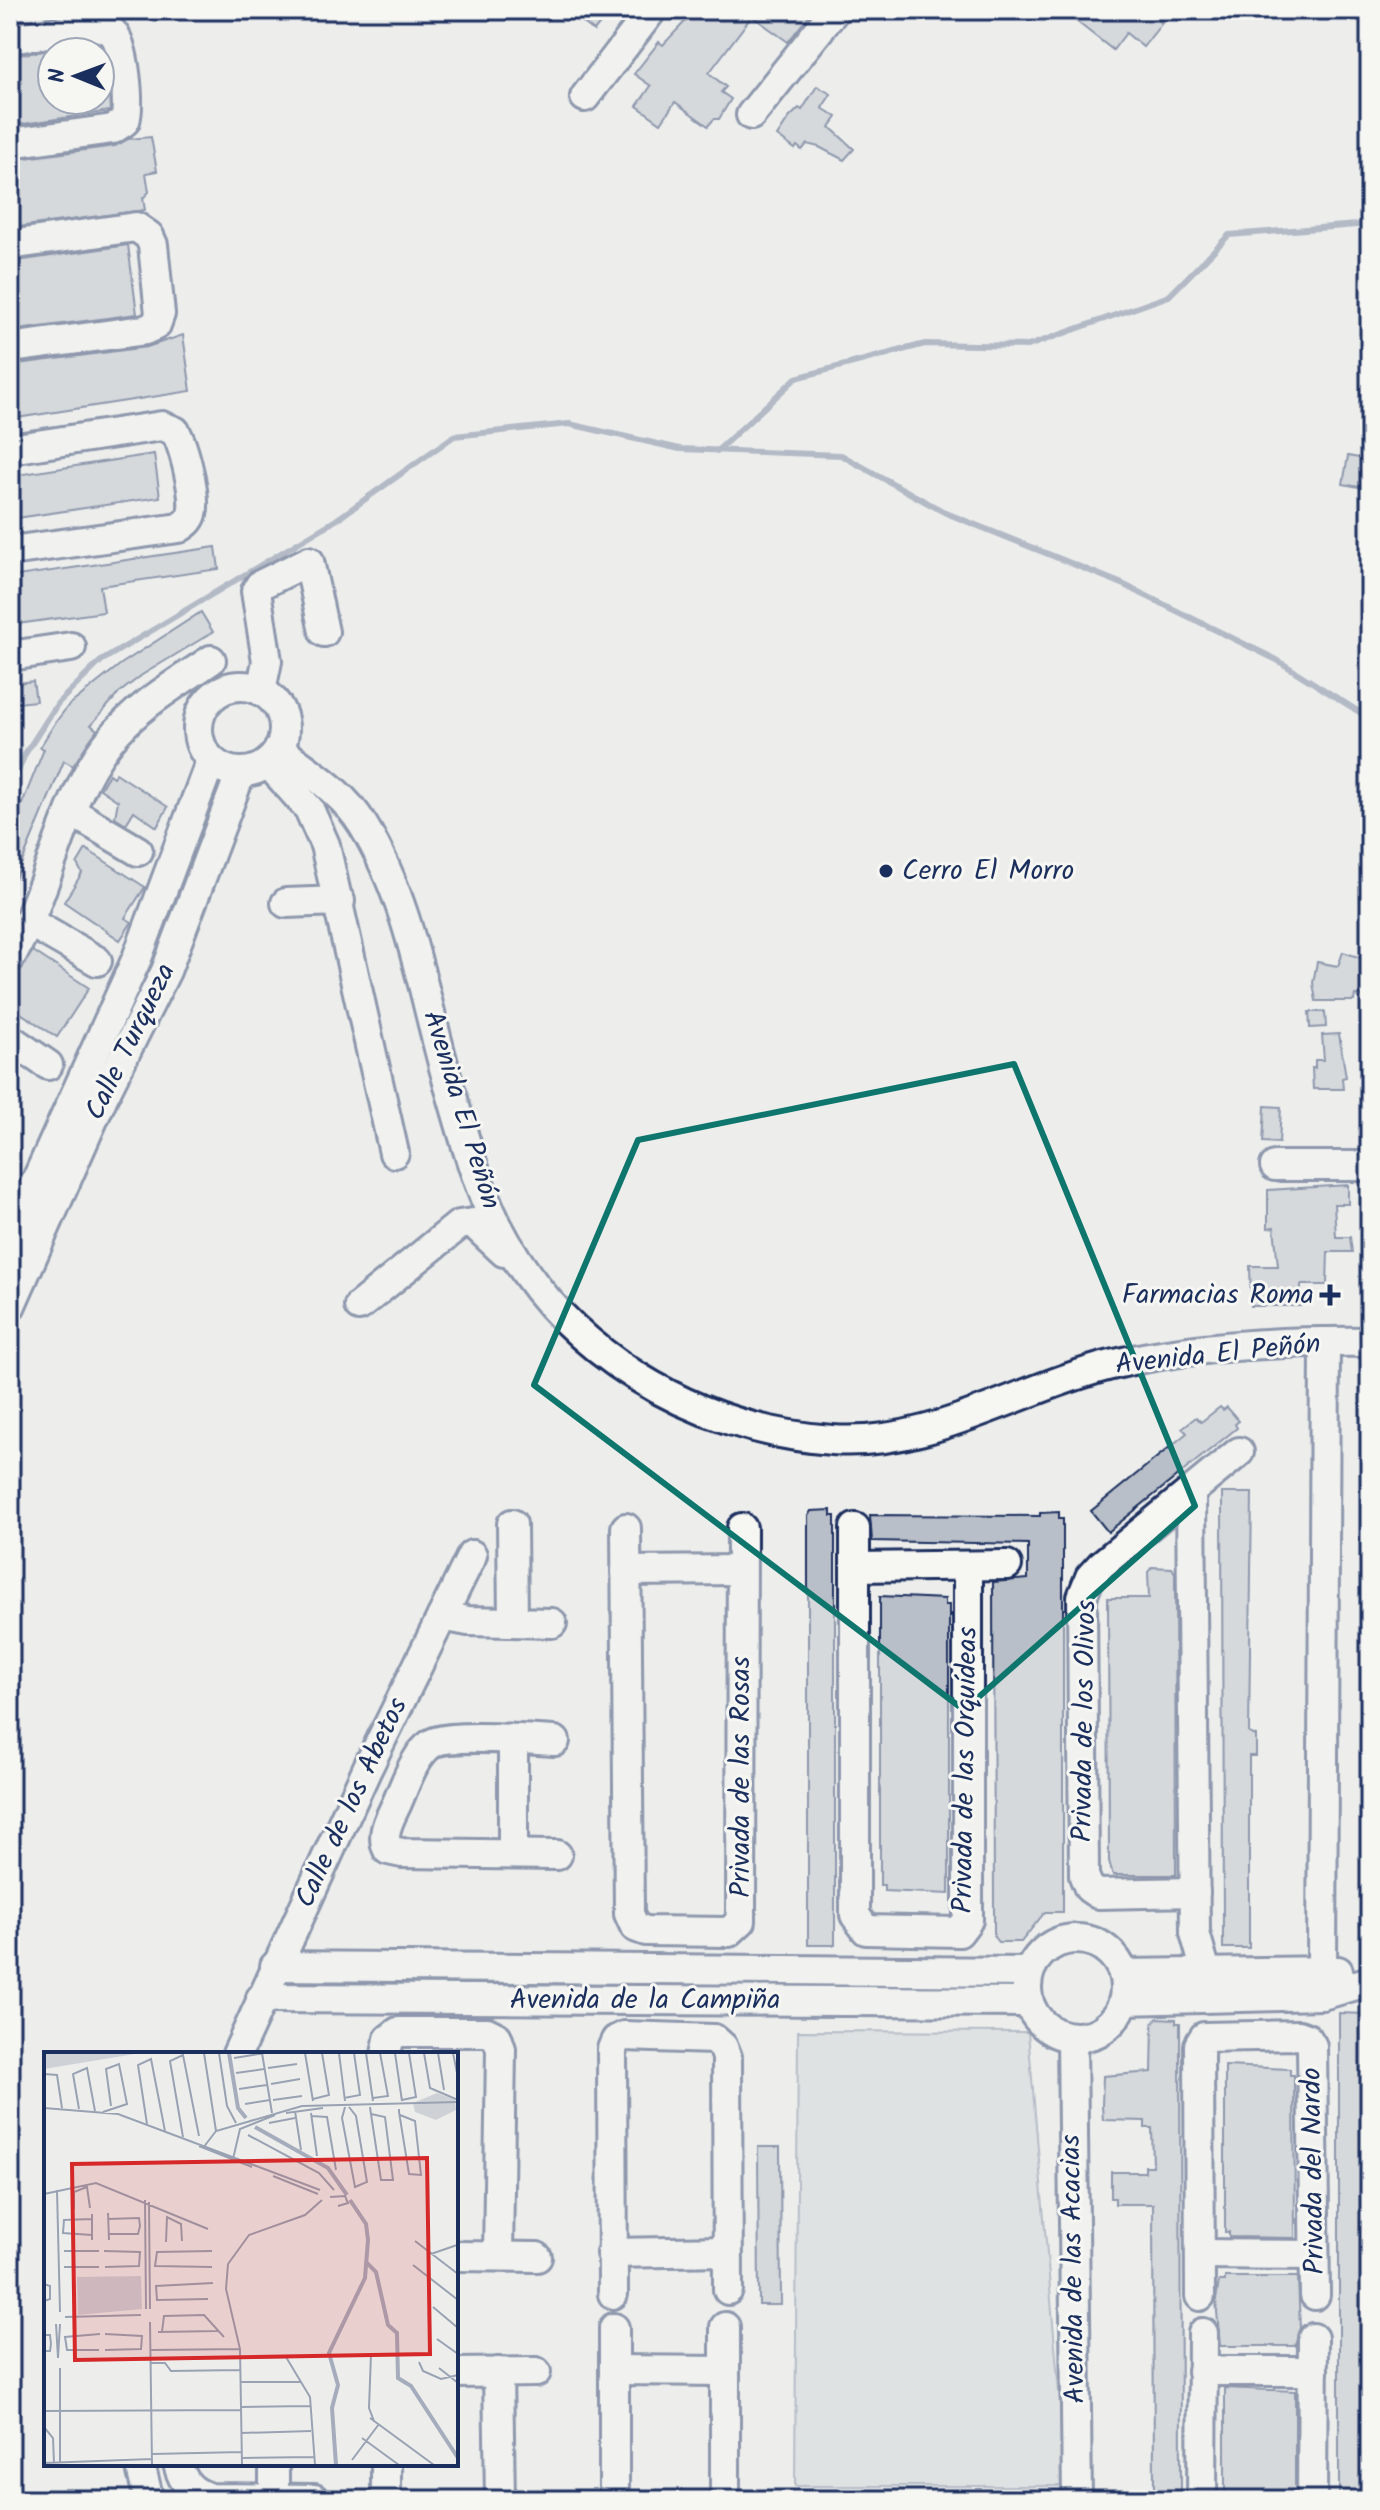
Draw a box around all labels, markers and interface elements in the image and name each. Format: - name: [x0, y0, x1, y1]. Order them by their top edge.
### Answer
- north arrow: [36, 36, 116, 116]
- text: N: [41, 68, 76, 83]
- place label: Cerro El Morro: [902, 849, 1074, 894]
- marker: Cerro El Morro: [877, 862, 895, 880]
- street label: Calle Turqueza: [74, 956, 188, 1128]
- street label: Avenida El Peñón: [409, 1005, 513, 1215]
- place label: Farmacias Roma: [1122, 1273, 1314, 1318]
- marker: Farmacias Roma: [1321, 1286, 1339, 1304]
- street label: Avenida El Peñón: [1113, 1322, 1323, 1388]
- street label: Privada de los Olivos: [1060, 1600, 1110, 1842]
- street label: Privada de las Orquídeas: [941, 1626, 991, 1914]
- street label: Privada de las Rosas: [719, 1656, 764, 1898]
- street label: Calle de los Abetos: [283, 1690, 421, 1916]
- street label: Avenida de la Campiña: [510, 1978, 780, 2023]
- inset map: [44, 2052, 458, 2466]
- street label: Privada del Nardo: [1290, 2067, 1338, 2275]
- street label: Avenida de las Acacias: [1049, 2134, 1099, 2404]

